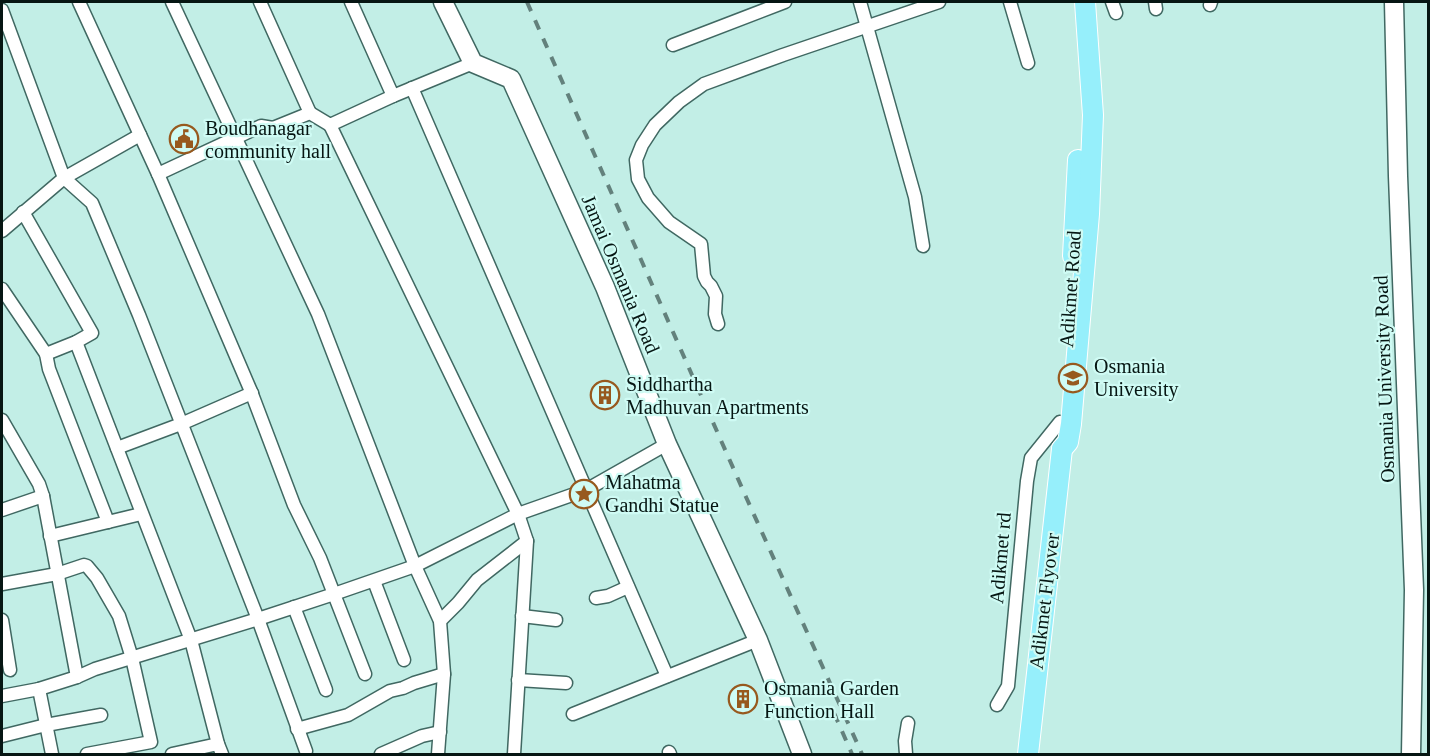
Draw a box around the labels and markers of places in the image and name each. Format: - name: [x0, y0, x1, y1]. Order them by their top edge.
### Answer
- place label: Boudhanagar community hall: [205, 117, 332, 163]
- public building icon: Boudhanagar community hall: [168, 123, 200, 155]
- place label: Osmania University: [1094, 355, 1178, 401]
- school or university icon: Osmania University: [1057, 362, 1089, 394]
- place label: Siddhartha Madhuvan Apartments: [626, 373, 809, 419]
- building icon: Siddhartha Madhuvan Apartments: [589, 379, 621, 411]
- place label: Mahatma Gandhi Statue: [605, 471, 719, 516]
- place icon: Mahatma Gandhi Statue: [568, 478, 600, 510]
- place label: Osmania Garden Function Hall: [764, 677, 899, 722]
- building icon: Osmania Garden Function Hall: [727, 683, 759, 715]

